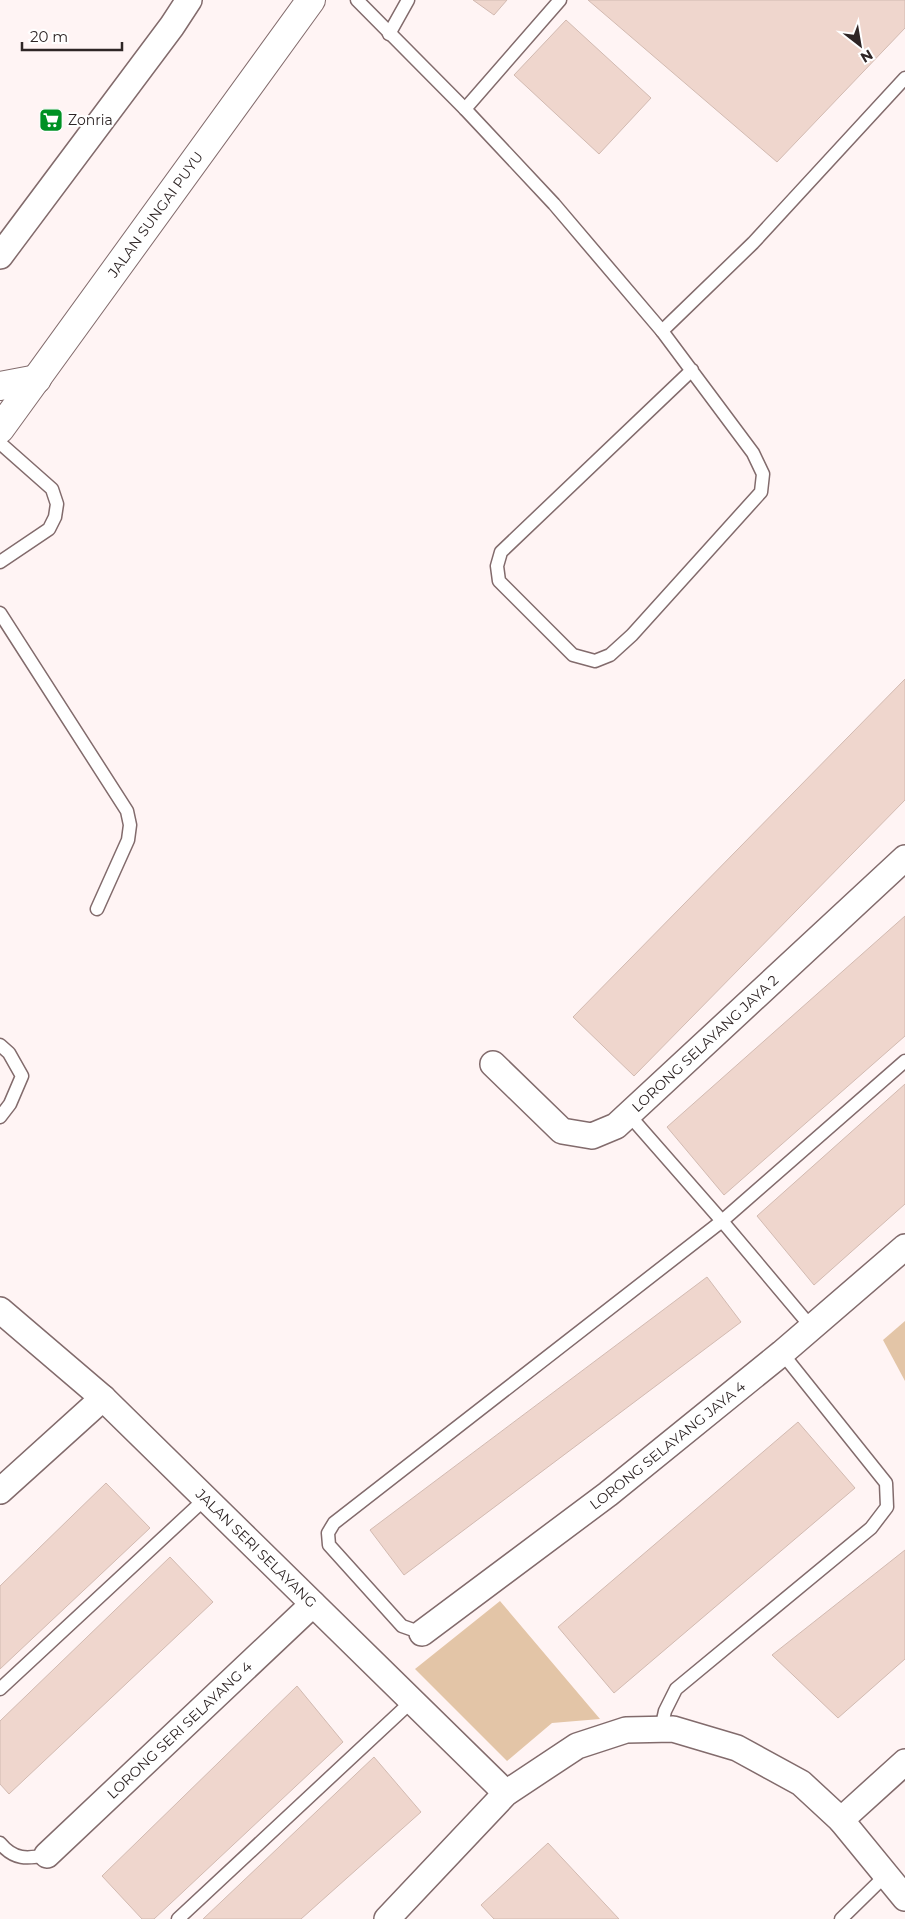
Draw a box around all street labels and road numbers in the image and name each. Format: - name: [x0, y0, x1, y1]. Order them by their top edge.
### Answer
- street label: JALAN SUNGAI PUYU: [103, 148, 207, 282]
- street label: LORONG SELAYANG JAYA 2: [628, 971, 782, 1116]
- street label: LORONG SELAYANG JAYA 4: [586, 1377, 750, 1514]
- street label: JALAN SERI SELAYANG: [191, 1484, 320, 1611]
- street label: LORONG SERI SELAYANG 4: [103, 1657, 256, 1803]

